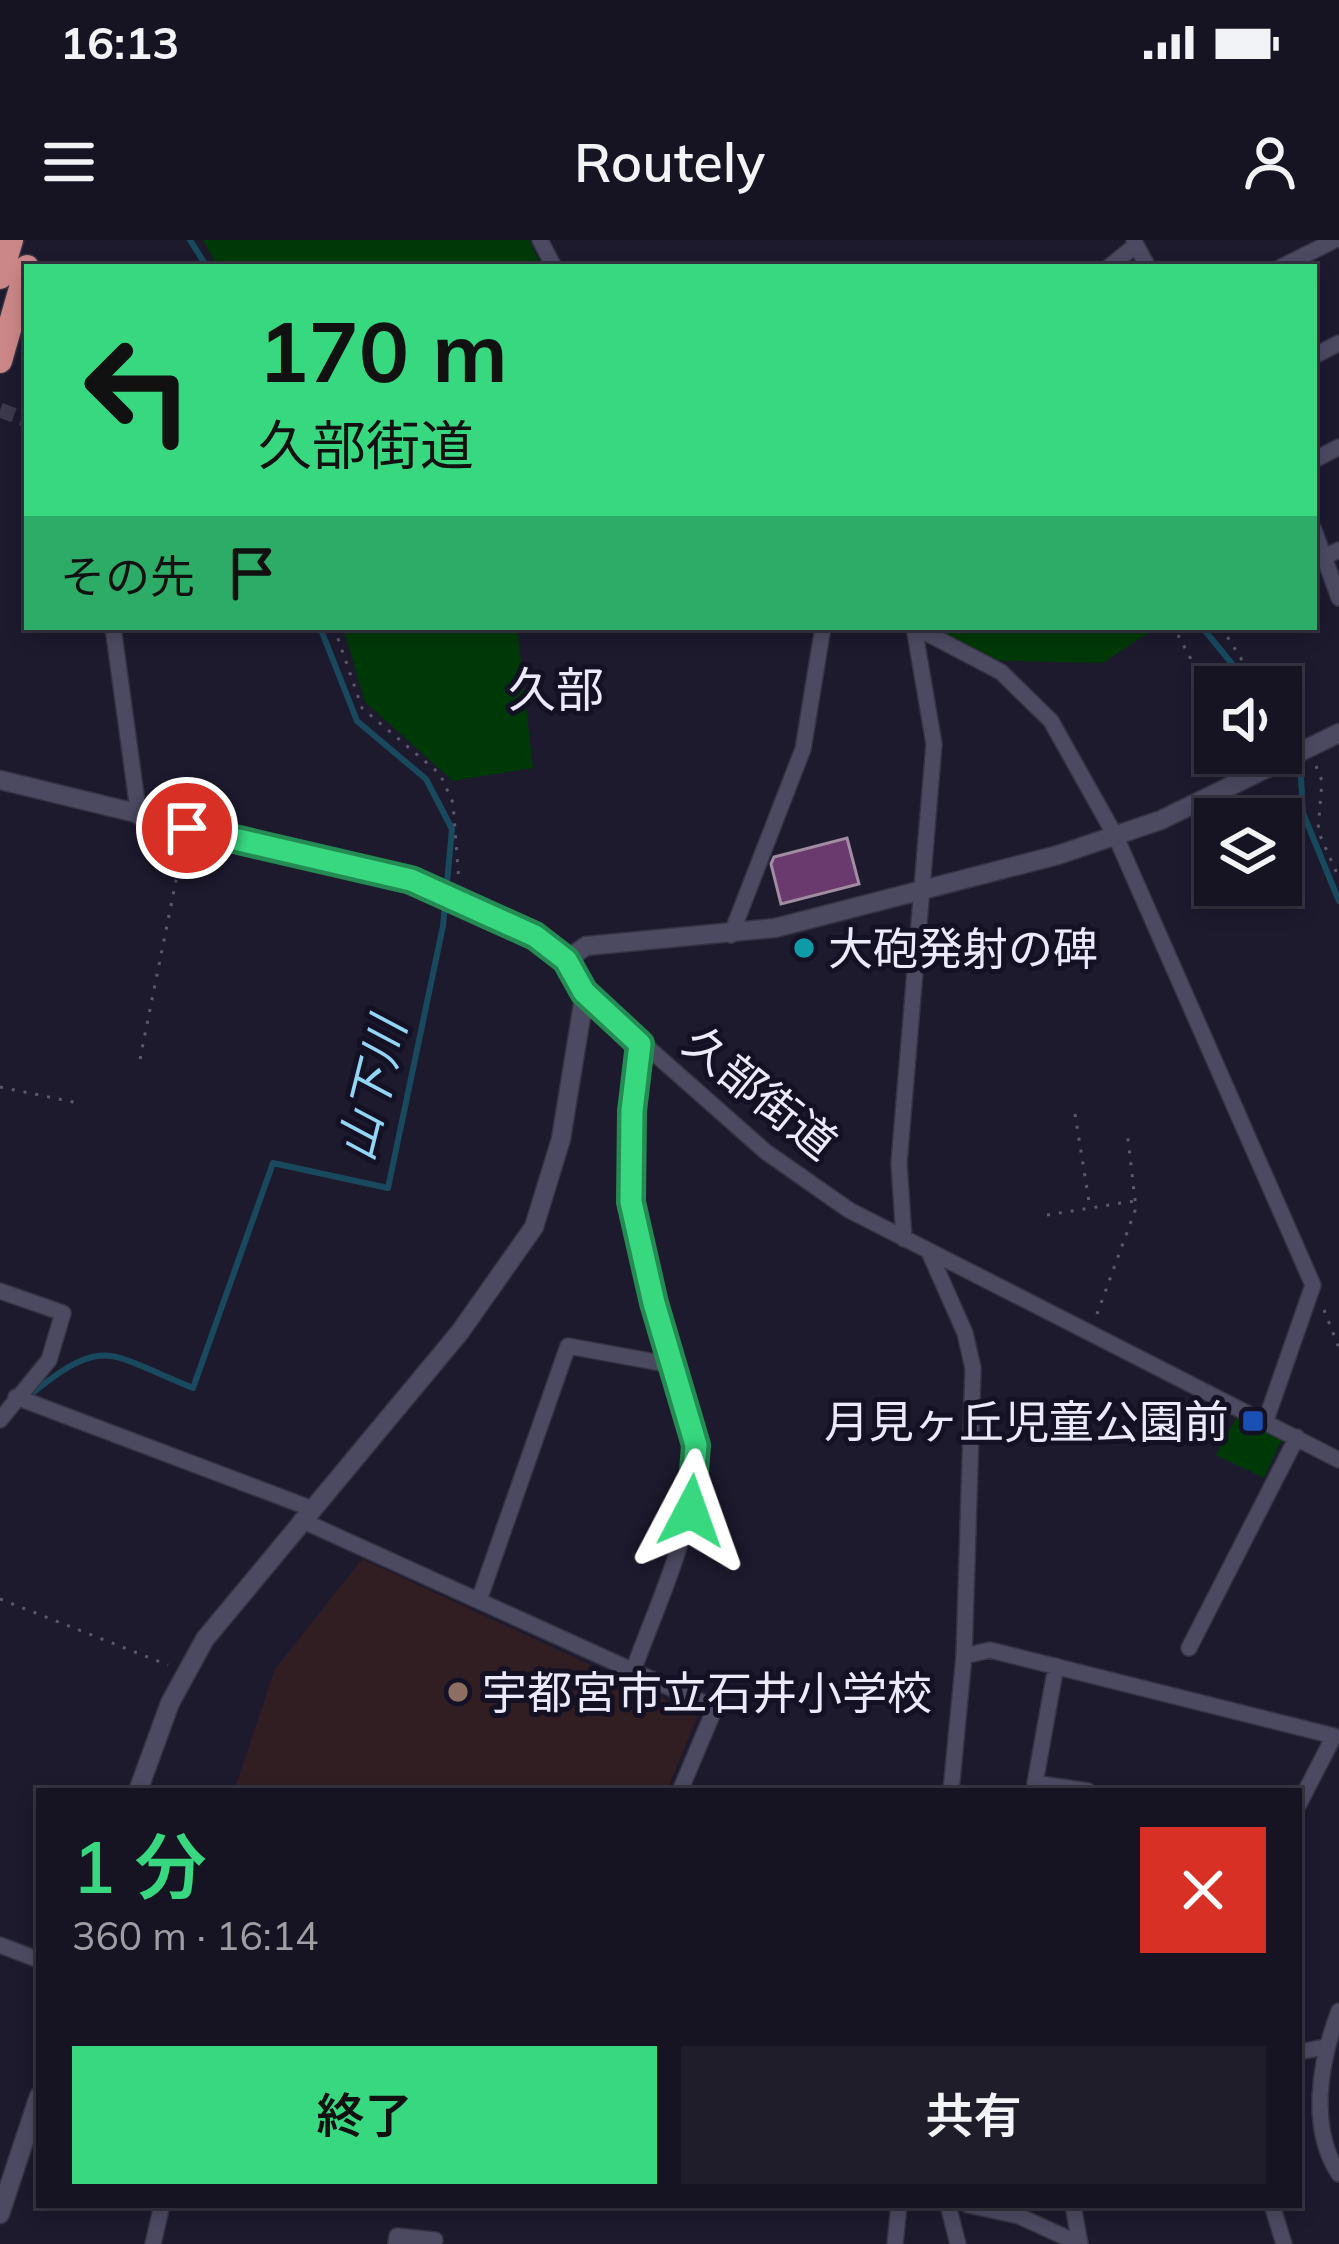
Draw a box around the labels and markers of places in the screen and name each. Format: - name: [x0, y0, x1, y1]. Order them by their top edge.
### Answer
- pin: [136, 777, 238, 879]
- place label: 大砲発射の碑: [828, 920, 1098, 976]
- marker: 大砲発射の碑: [791, 935, 817, 961]
- place label: 月見ヶ丘児童公園前: [824, 1393, 1229, 1449]
- marker: 月見ヶ丘児童公園前: [1240, 1408, 1266, 1434]
- place label: 宇都宮市立石井小学校: [482, 1664, 932, 1720]
- marker: 宇都宮市立石井小学校: [445, 1679, 471, 1705]

